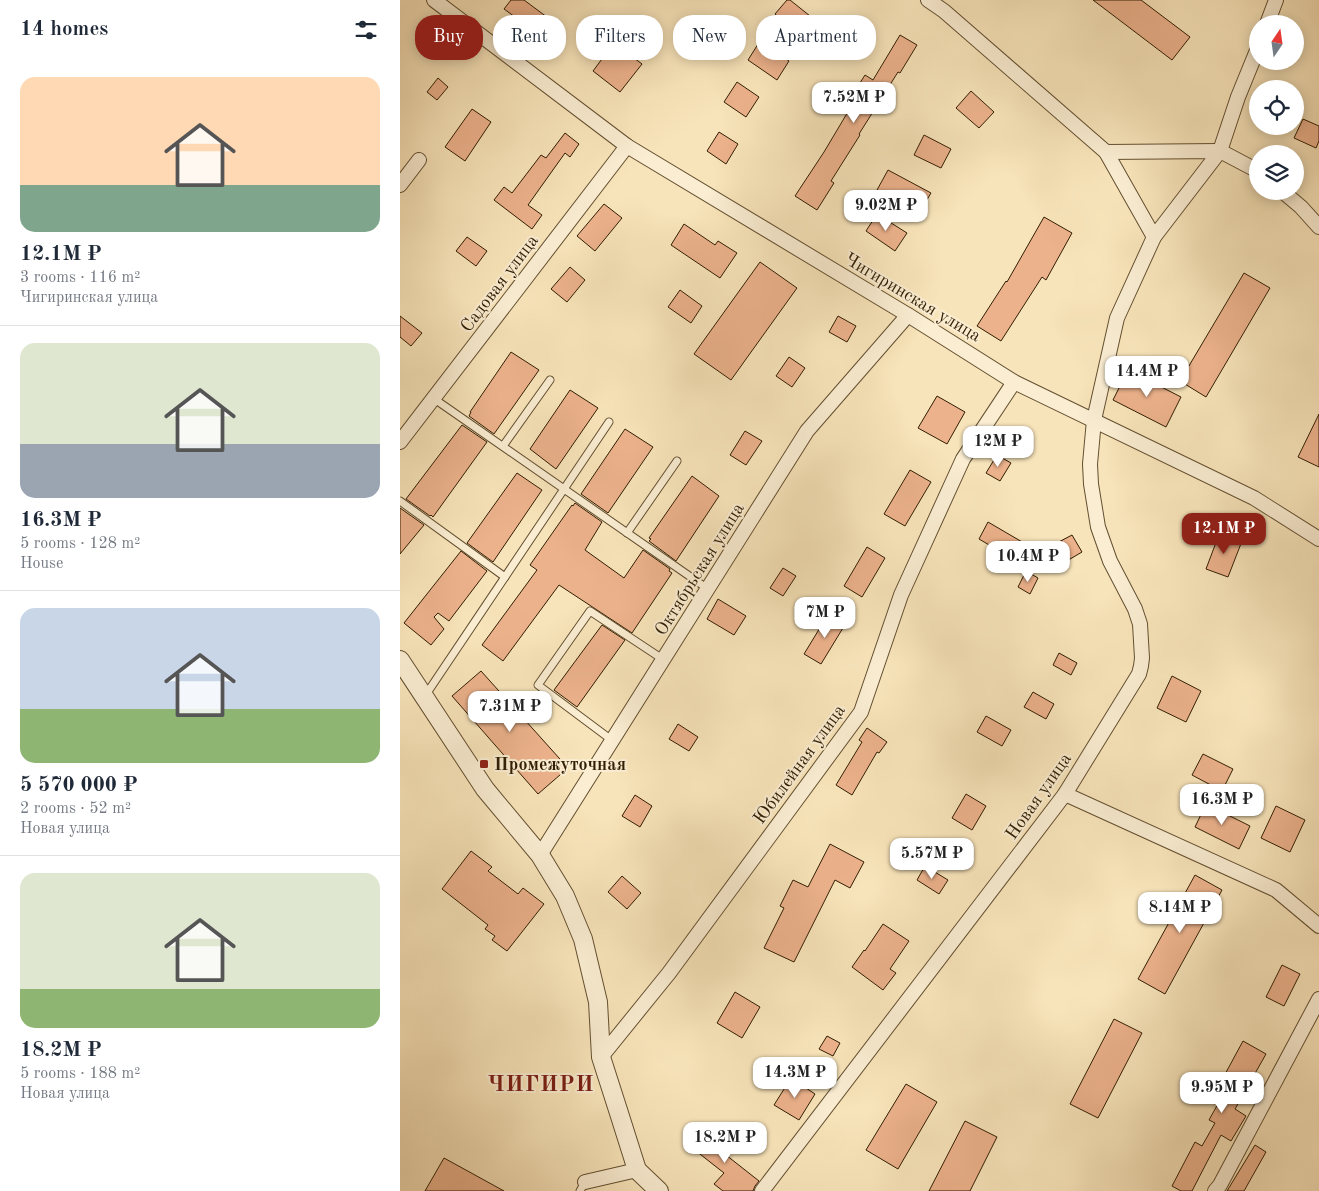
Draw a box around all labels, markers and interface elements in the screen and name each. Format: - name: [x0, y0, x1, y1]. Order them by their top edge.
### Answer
- chip: Buy: [415, 15, 483, 60]
- chip: Rent: [493, 15, 566, 60]
- chip: Filters: [576, 15, 663, 60]
- chip: New: [673, 15, 746, 60]
- chip: Apartment: [756, 15, 876, 60]
- north arrow: [1249, 15, 1304, 70]
- map controls: [1249, 15, 1304, 200]
- icon: filters: [352, 16, 380, 44]
- text: 14 homes: [20, 19, 108, 40]
- button: locate: [1249, 80, 1304, 135]
- pin: 7.52M ₽: [808, 82, 900, 124]
- text: 7.52M ₽: [823, 90, 885, 106]
- icon: home: [155, 110, 245, 200]
- button: layers: [1249, 145, 1304, 200]
- pin: 9.02M ₽: [840, 190, 932, 232]
- text: 9.02M ₽: [855, 198, 917, 214]
- street label: Садовая улица: [457, 232, 542, 336]
- text: 12.1M ₽: [20, 244, 102, 265]
- street label: Чигиринская улица: [841, 250, 984, 346]
- text: 3 rooms · 116 m²: [20, 270, 140, 286]
- text: Чигиринская улица: [20, 290, 158, 306]
- pin: 14.4M ₽: [1101, 356, 1193, 398]
- text: 14.4M ₽: [1116, 364, 1178, 380]
- icon: home: [155, 375, 245, 465]
- pin: 12M ₽: [963, 426, 1033, 468]
- text: 12M ₽: [974, 434, 1022, 450]
- street label: Октябрьская улица: [652, 500, 748, 639]
- text: 16.3M ₽: [20, 510, 102, 531]
- pin: 12.1M ₽: [1178, 512, 1270, 555]
- text: 12.1M ₽: [1193, 521, 1255, 537]
- text: 5 rooms · 128 m²: [20, 536, 140, 552]
- pin: 10.4M ₽: [982, 540, 1074, 583]
- text: 10.4M ₽: [997, 549, 1059, 565]
- text: House: [20, 556, 63, 572]
- pin: 7M ₽: [795, 596, 855, 639]
- text: 7M ₽: [805, 605, 845, 621]
- icon: home: [155, 640, 245, 730]
- pin: 7.31M ₽: [464, 690, 556, 733]
- text: 7.31M ₽: [479, 699, 541, 715]
- street label: Юбилейная улица: [751, 701, 849, 828]
- street label: Новая улица: [1002, 750, 1075, 843]
- place label: Промежуточная: [494, 756, 626, 774]
- marker: Промежуточная: [478, 758, 490, 770]
- text: 5 570 000 ₽: [20, 775, 138, 796]
- pin: 16.3M ₽: [1176, 784, 1268, 826]
- text: 16.3M ₽: [1191, 792, 1253, 808]
- text: 2 rooms · 52 m²: [20, 801, 131, 817]
- text: Новая улица: [20, 821, 110, 837]
- pin: 5.57M ₽: [886, 838, 978, 880]
- text: 5.57M ₽: [901, 846, 963, 862]
- pin: 8.14M ₽: [1134, 892, 1226, 934]
- text: 8.14M ₽: [1149, 900, 1211, 916]
- icon: home: [155, 905, 245, 995]
- text: 18.2M ₽: [20, 1040, 102, 1061]
- pin: 14.3M ₽: [749, 1056, 841, 1099]
- text: 14.3M ₽: [764, 1065, 826, 1081]
- text: 5 rooms · 188 m²: [20, 1066, 140, 1082]
- pin: 9.95M ₽: [1176, 1072, 1268, 1114]
- district label: ЧИГИРИ: [487, 1074, 595, 1096]
- text: 9.95M ₽: [1191, 1080, 1253, 1096]
- text: Новая улица: [20, 1086, 110, 1102]
- pin: 18.2M ₽: [679, 1122, 771, 1164]
- text: 18.2M ₽: [694, 1130, 756, 1146]

